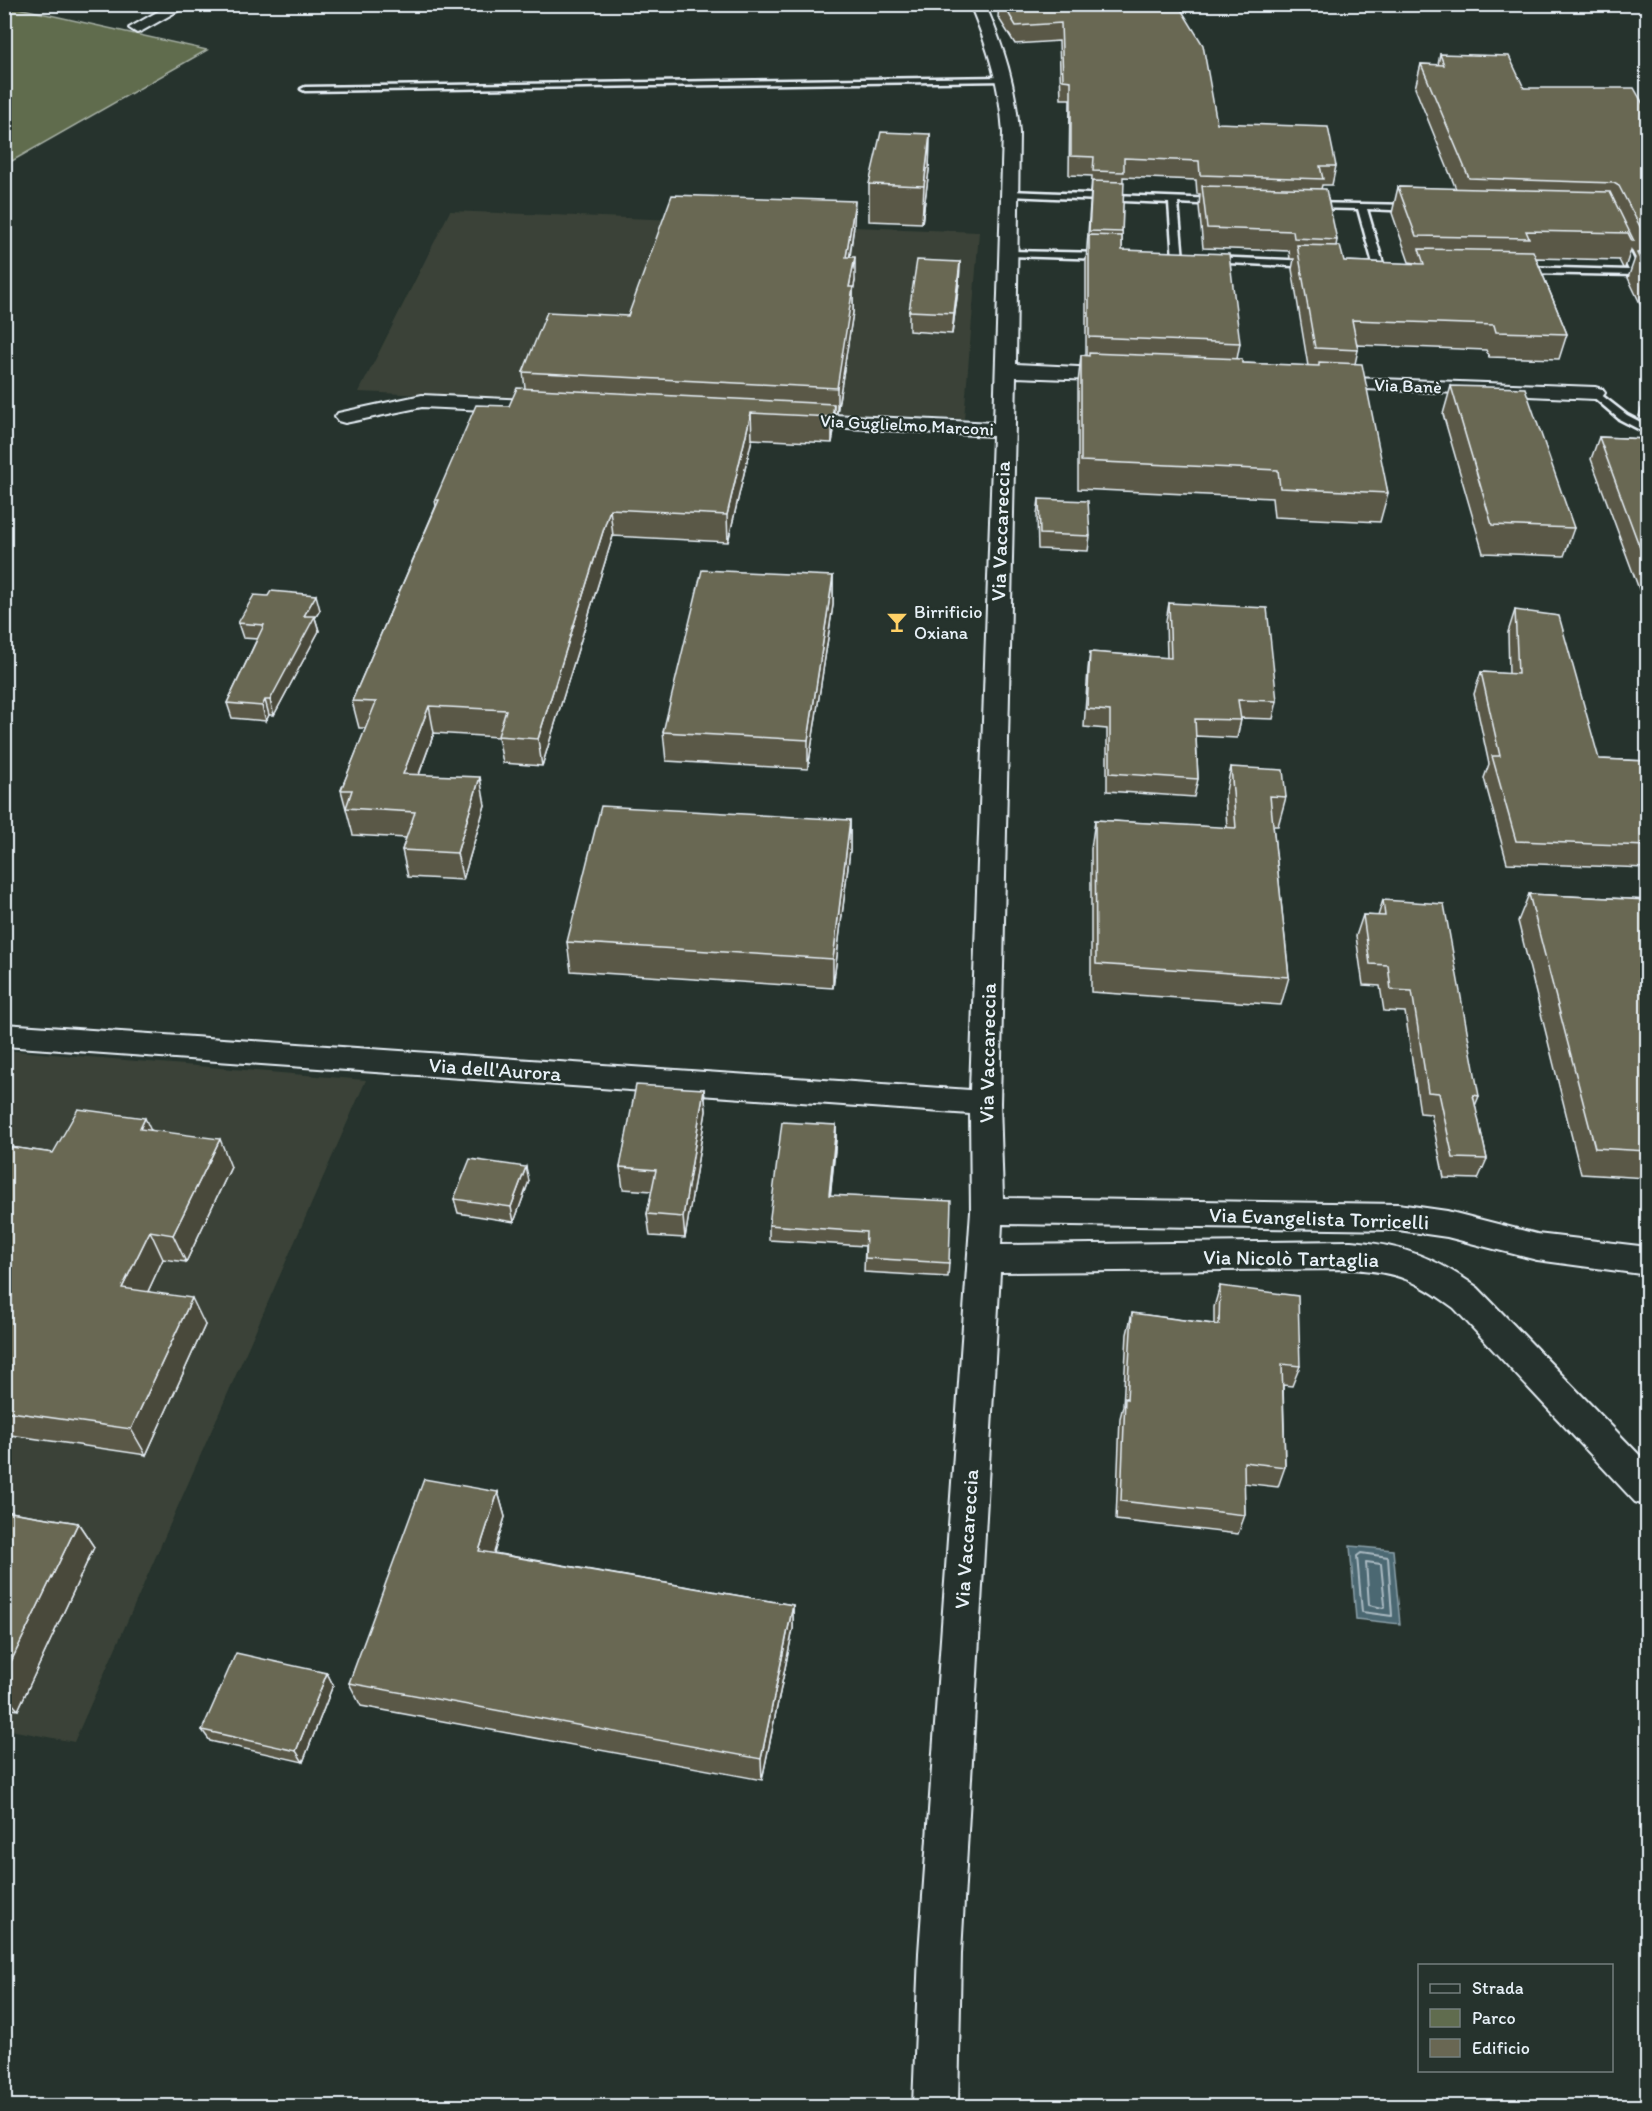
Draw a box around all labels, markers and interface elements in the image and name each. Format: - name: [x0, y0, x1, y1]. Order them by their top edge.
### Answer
- street label: Via Banè: [1374, 374, 1442, 398]
- street label: Via Guglielmo Marconi: [819, 409, 995, 441]
- street label: Via Vaccareccia: [985, 460, 1015, 602]
- place label: Birrificio Oxiana: [914, 601, 982, 644]
- bar icon: Birrificio Oxiana: [885, 610, 909, 634]
- street label: Via Vaccareccia: [973, 983, 1001, 1123]
- street label: Via dell'Aurora: [428, 1052, 562, 1086]
- street label: Via Evangelista Torricelli: [1208, 1202, 1430, 1234]
- street label: Via Nicolò Tartaglia: [1203, 1244, 1379, 1272]
- street label: Via Vaccareccia: [949, 1468, 983, 1610]
- legend: [1418, 1964, 1613, 2072]
- text: Strada: [1472, 1977, 1524, 1999]
- text: Parco: [1472, 2007, 1516, 2029]
- text: Edificio: [1472, 2037, 1530, 2059]

